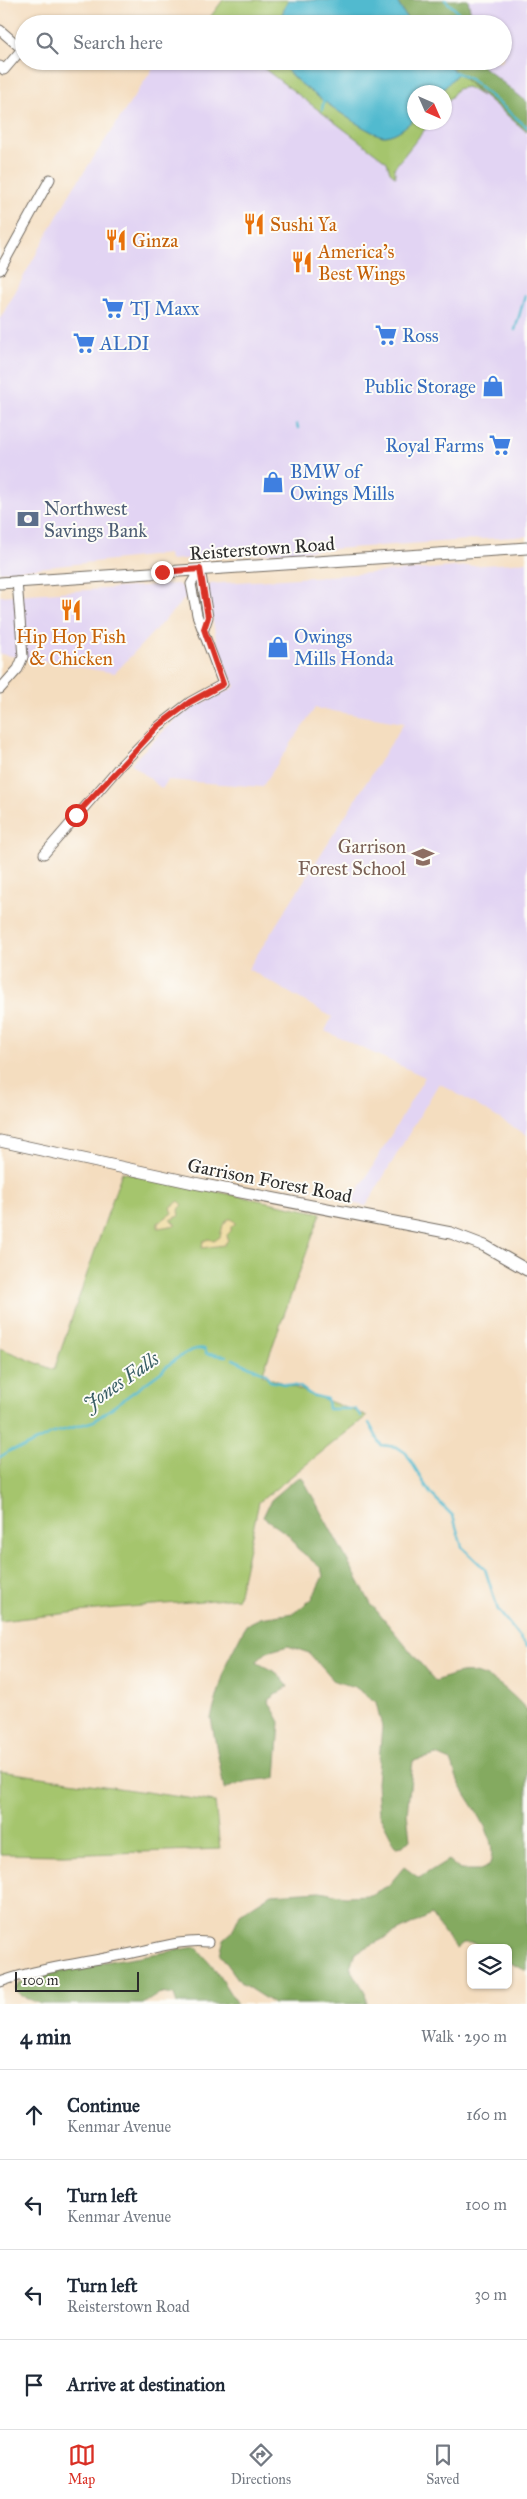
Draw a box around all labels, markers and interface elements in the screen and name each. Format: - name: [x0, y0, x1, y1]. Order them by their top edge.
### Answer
- search box: [15, 15, 512, 70]
- icon: search: [33, 29, 61, 57]
- text: Search here: [73, 31, 163, 54]
- north arrow: [407, 85, 452, 130]
- restaurant icon: Sushi Ya: [241, 211, 267, 237]
- place label: Sushi Ya: [270, 213, 338, 236]
- restaurant icon: Ginza: [103, 227, 129, 253]
- place label: Ginza: [132, 229, 179, 252]
- place label: America's Best Wings: [317, 240, 406, 286]
- restaurant icon: America's Best Wings: [289, 249, 315, 275]
- supermarket icon: TJ Maxx: [100, 295, 126, 321]
- place label: TJ Maxx: [130, 297, 200, 321]
- supermarket icon: Ross: [373, 322, 399, 348]
- place label: Ross: [402, 324, 439, 347]
- supermarket icon: ALDI: [71, 330, 97, 356]
- place label: ALDI: [99, 332, 150, 355]
- shop icon: Public Storage: [480, 373, 506, 399]
- place label: Public Storage: [364, 375, 476, 399]
- supermarket icon: Royal Farms: [487, 432, 513, 458]
- place label: Royal Farms: [385, 434, 484, 457]
- place label: BMW of Owings Mills: [290, 460, 394, 506]
- shop icon: BMW of Owings Mills: [260, 469, 286, 495]
- place label: Northwest Savings Bank: [44, 497, 147, 543]
- bank icon: Northwest Savings Bank: [15, 506, 41, 532]
- street label: Reisterstown Road: [189, 532, 336, 565]
- route end: [151, 561, 174, 584]
- restaurant icon: Hip Hop Fish & Chicken: [58, 597, 84, 623]
- place label: Hip Hop Fish & Chicken: [16, 625, 126, 670]
- place label: Owings Mills Honda: [294, 625, 395, 670]
- shop icon: Owings Mills Honda: [265, 634, 291, 660]
- route start: [65, 804, 88, 827]
- place label: Garrison Forest School: [298, 835, 407, 880]
- school or university icon: Garrison Forest School: [410, 844, 436, 870]
- street label: Garrison Forest Road: [186, 1153, 355, 1208]
- water label: Jones Falls: [78, 1346, 164, 1416]
- map controls: [467, 1944, 512, 1989]
- button: layers: [467, 1944, 512, 1989]
- scale bar: [15, 1969, 139, 1992]
- text: 100 m: [22, 1972, 59, 1989]
- text: 4 min: [20, 2024, 71, 2050]
- text: Walk · 290 m: [421, 2027, 507, 2046]
- text: Continue: [67, 2094, 140, 2117]
- icon: ahead: [20, 2101, 48, 2129]
- text: 160 m: [466, 2105, 507, 2124]
- text: Kenmar Avenue: [67, 2117, 171, 2136]
- text: Turn left: [67, 2184, 137, 2207]
- icon: left: [20, 2191, 48, 2219]
- text: 100 m: [465, 2195, 507, 2214]
- text: Kenmar Avenue: [67, 2207, 171, 2226]
- text: Turn left: [67, 2274, 137, 2297]
- icon: left: [20, 2281, 48, 2309]
- text: 30 m: [474, 2285, 507, 2304]
- text: Reisterstown Road: [67, 2297, 190, 2316]
- icon: arrive: [20, 2371, 48, 2399]
- text: Arrive at destination: [67, 2373, 225, 2396]
- tab: Map: [68, 2441, 96, 2488]
- tab: Directions: [231, 2441, 291, 2488]
- tab: Saved: [426, 2441, 459, 2488]

